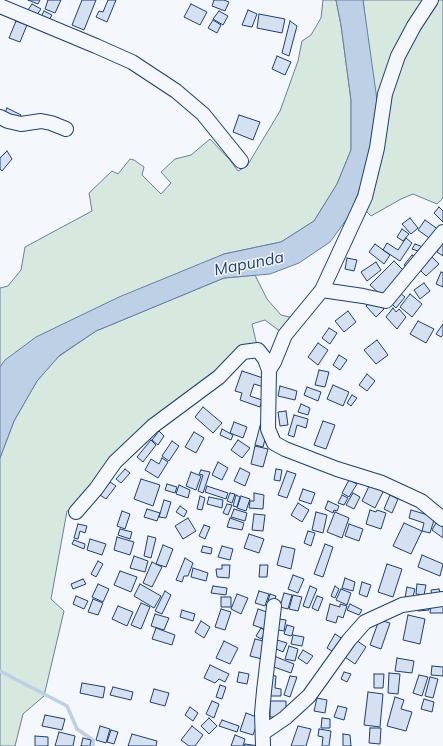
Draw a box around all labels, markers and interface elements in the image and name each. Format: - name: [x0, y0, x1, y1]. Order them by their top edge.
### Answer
- water label: Mapunda: [212, 248, 286, 280]

